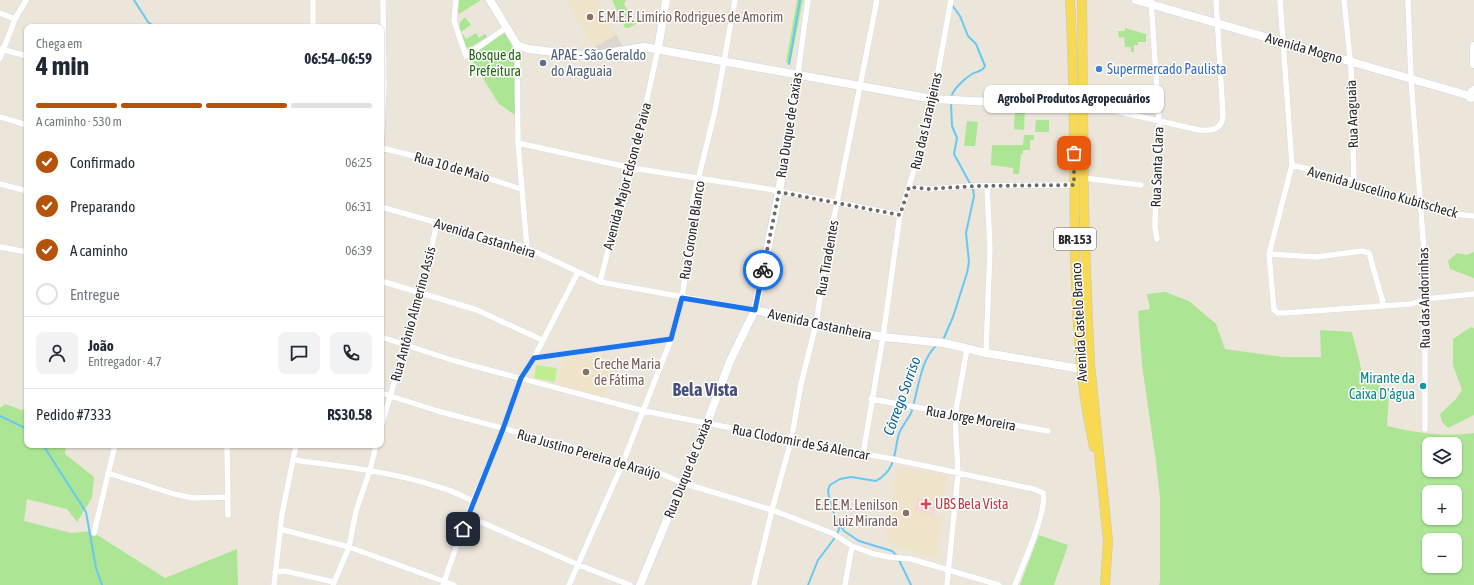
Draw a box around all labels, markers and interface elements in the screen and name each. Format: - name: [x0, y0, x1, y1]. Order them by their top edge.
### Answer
- place label: E.M.E.F. Limírio Rodrigues de Amorim: [598, 9, 783, 25]
- marker: E.M.E.F. Limírio Rodrigues de Amorim: [585, 12, 595, 22]
- street label: Avenida Mogno: [1264, 29, 1344, 67]
- text: Chega em: [36, 36, 82, 51]
- park label: Bosque da Prefeitura: [469, 47, 521, 79]
- place label: APAE - São Geraldo do Araguaia: [551, 47, 646, 79]
- text: 06:54–06:59: [304, 50, 372, 67]
- text: 4 min: [36, 51, 89, 81]
- marker: APAE - São Geraldo do Araguaia: [538, 58, 548, 68]
- place label: Supermercado Paulista: [1107, 61, 1226, 77]
- marker: Supermercado Paulista: [1094, 64, 1104, 74]
- street label: Rua Duque de Caxias: [773, 71, 805, 179]
- street label: Rua das Laranjeiras: [907, 71, 945, 171]
- street label: Rua Araguaia: [1343, 80, 1361, 148]
- callout: Agroboi Produtos Agropecuários: [984, 85, 1164, 113]
- text: Agroboi Produtos Agropecuários: [998, 91, 1150, 106]
- street label: Avenida Major Edson de Paiva: [600, 101, 654, 251]
- text: A caminho · 530 m: [36, 114, 122, 129]
- street label: Rua Santa Clara: [1148, 126, 1166, 208]
- pin: [1057, 136, 1091, 170]
- icon: bag: [1063, 142, 1085, 164]
- street label: Rua 10 de Maio: [412, 149, 492, 185]
- icon: check: [36, 151, 58, 173]
- text: Confirmado: [70, 154, 135, 171]
- text: 06:25: [345, 155, 372, 170]
- street label: Avenida Juscelino Kubitscheck: [1306, 163, 1460, 221]
- street label: Rua Coronel Blanco: [676, 179, 708, 281]
- icon: check: [36, 195, 58, 217]
- text: Preparando: [70, 198, 135, 215]
- text: 06:31: [345, 199, 372, 214]
- street label: Avenida Castanheira: [432, 215, 538, 261]
- street label: Rua Tiradentes: [812, 219, 842, 297]
- road number: BR-153: [1054, 228, 1096, 250]
- icon: check: [36, 239, 58, 261]
- text: A caminho: [70, 242, 128, 259]
- text: 06:39: [345, 243, 372, 258]
- street label: Rua Antônio Almerino Assis: [387, 245, 439, 383]
- street label: Rua das Andorinhas: [1415, 247, 1433, 349]
- courier: [743, 250, 783, 290]
- icon: bike: [752, 259, 774, 281]
- street label: Avenida Castelo Branco: [1068, 262, 1090, 382]
- text: Entregue: [70, 286, 120, 303]
- street label: Avenida Castanheira: [767, 305, 873, 343]
- button: person: [36, 332, 78, 374]
- button: chat: [278, 332, 320, 374]
- button: phone: [330, 332, 372, 374]
- text: João: [88, 337, 114, 354]
- text: Entregador · 4.7: [88, 354, 162, 369]
- water label: Córrego Sorriso: [879, 354, 924, 438]
- place label: Creche Maria de Fátima: [594, 356, 661, 388]
- marker: Creche Maria de Fátima: [581, 367, 591, 377]
- place label: Mirante da Caixa D'água: [1349, 370, 1415, 402]
- district label: Bela Vista: [672, 379, 738, 400]
- marker: Mirante da Caixa D'água: [1418, 381, 1428, 391]
- street label: Rua Jorge Moreira: [925, 402, 1017, 434]
- text: Pedido #7333: [36, 406, 112, 423]
- text: R$30.58: [327, 406, 372, 423]
- street label: Rua Duque de Caxias: [661, 416, 715, 520]
- street label: Rua Clodomir de Sá Alencar: [731, 421, 872, 463]
- street label: Rua Justino Pereira de Araújo: [515, 426, 663, 482]
- map controls: [1422, 437, 1462, 573]
- button: layers: [1422, 437, 1462, 477]
- button: +: [1422, 485, 1462, 525]
- place label: UBS Bela Vista: [935, 496, 1008, 512]
- place label: E.E.E.M. Lenilson Luiz Miranda: [815, 497, 898, 529]
- marker: UBS Bela Vista: [920, 498, 932, 510]
- marker: E.E.E.M. Lenilson Luiz Miranda: [901, 508, 911, 518]
- pin: [446, 512, 480, 546]
- icon: home: [452, 518, 474, 540]
- button: −: [1422, 533, 1462, 573]

